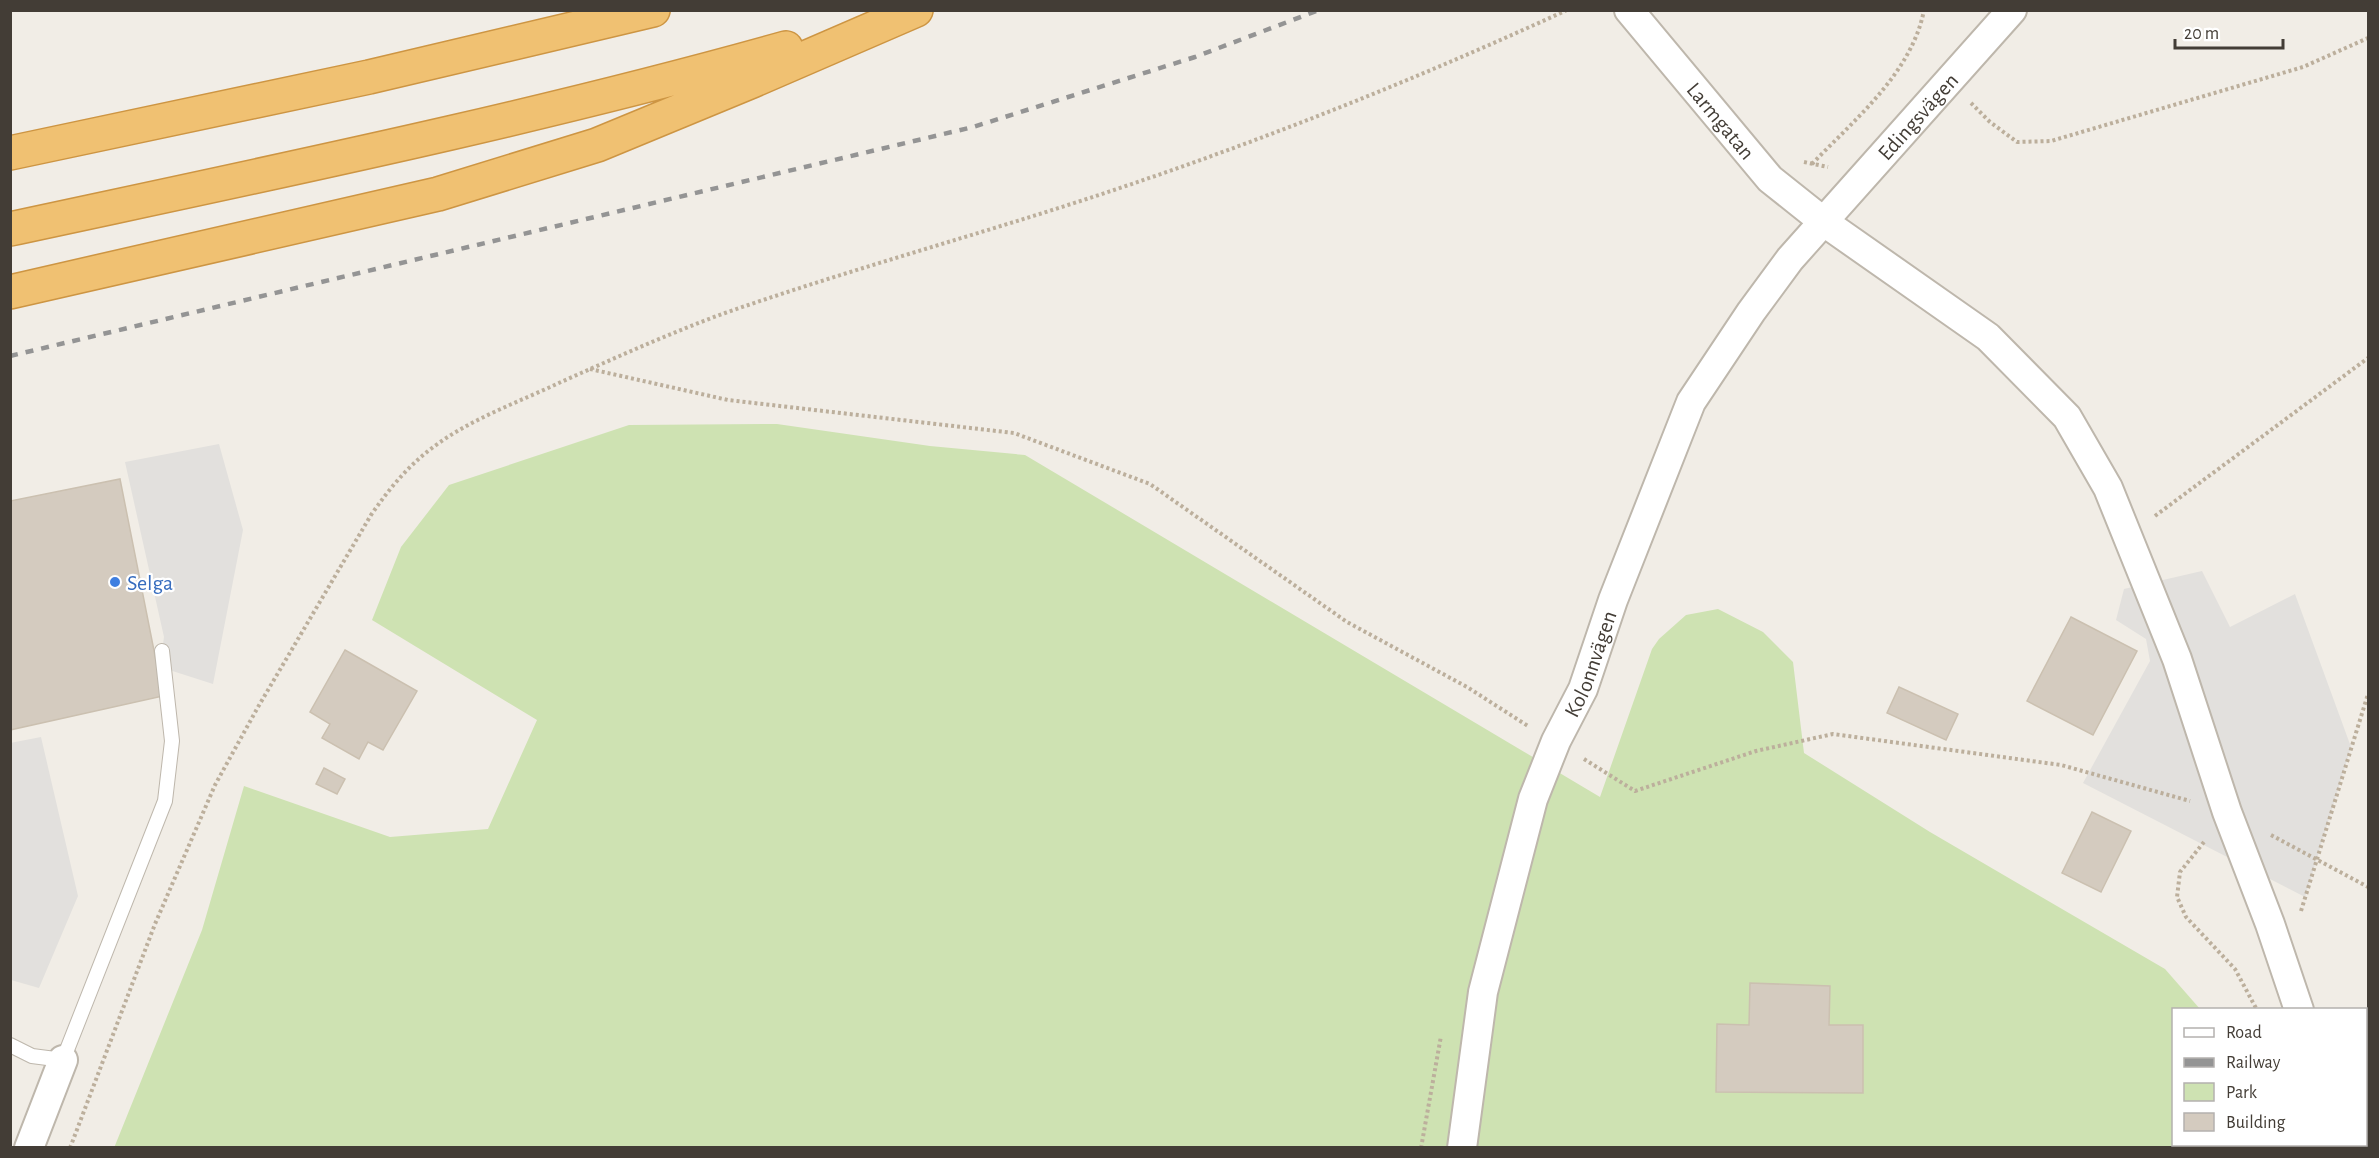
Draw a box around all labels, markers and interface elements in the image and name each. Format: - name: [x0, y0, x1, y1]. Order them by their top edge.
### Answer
- scale bar: [2175, 12, 2283, 50]
- text: 20 m: [2184, 25, 2219, 43]
- street label: Edingsvägen: [1874, 69, 1962, 164]
- street label: Larmgatan: [1682, 79, 1759, 164]
- place label: Selga: [127, 572, 173, 594]
- marker: Selga: [108, 575, 122, 589]
- street label: Kolonnvägen: [1560, 608, 1621, 721]
- legend: [2172, 1008, 2367, 1146]
- text: Road: [2226, 1024, 2262, 1042]
- text: Railway: [2226, 1054, 2281, 1072]
- text: Park: [2226, 1084, 2258, 1102]
- text: Building: [2226, 1114, 2286, 1132]

